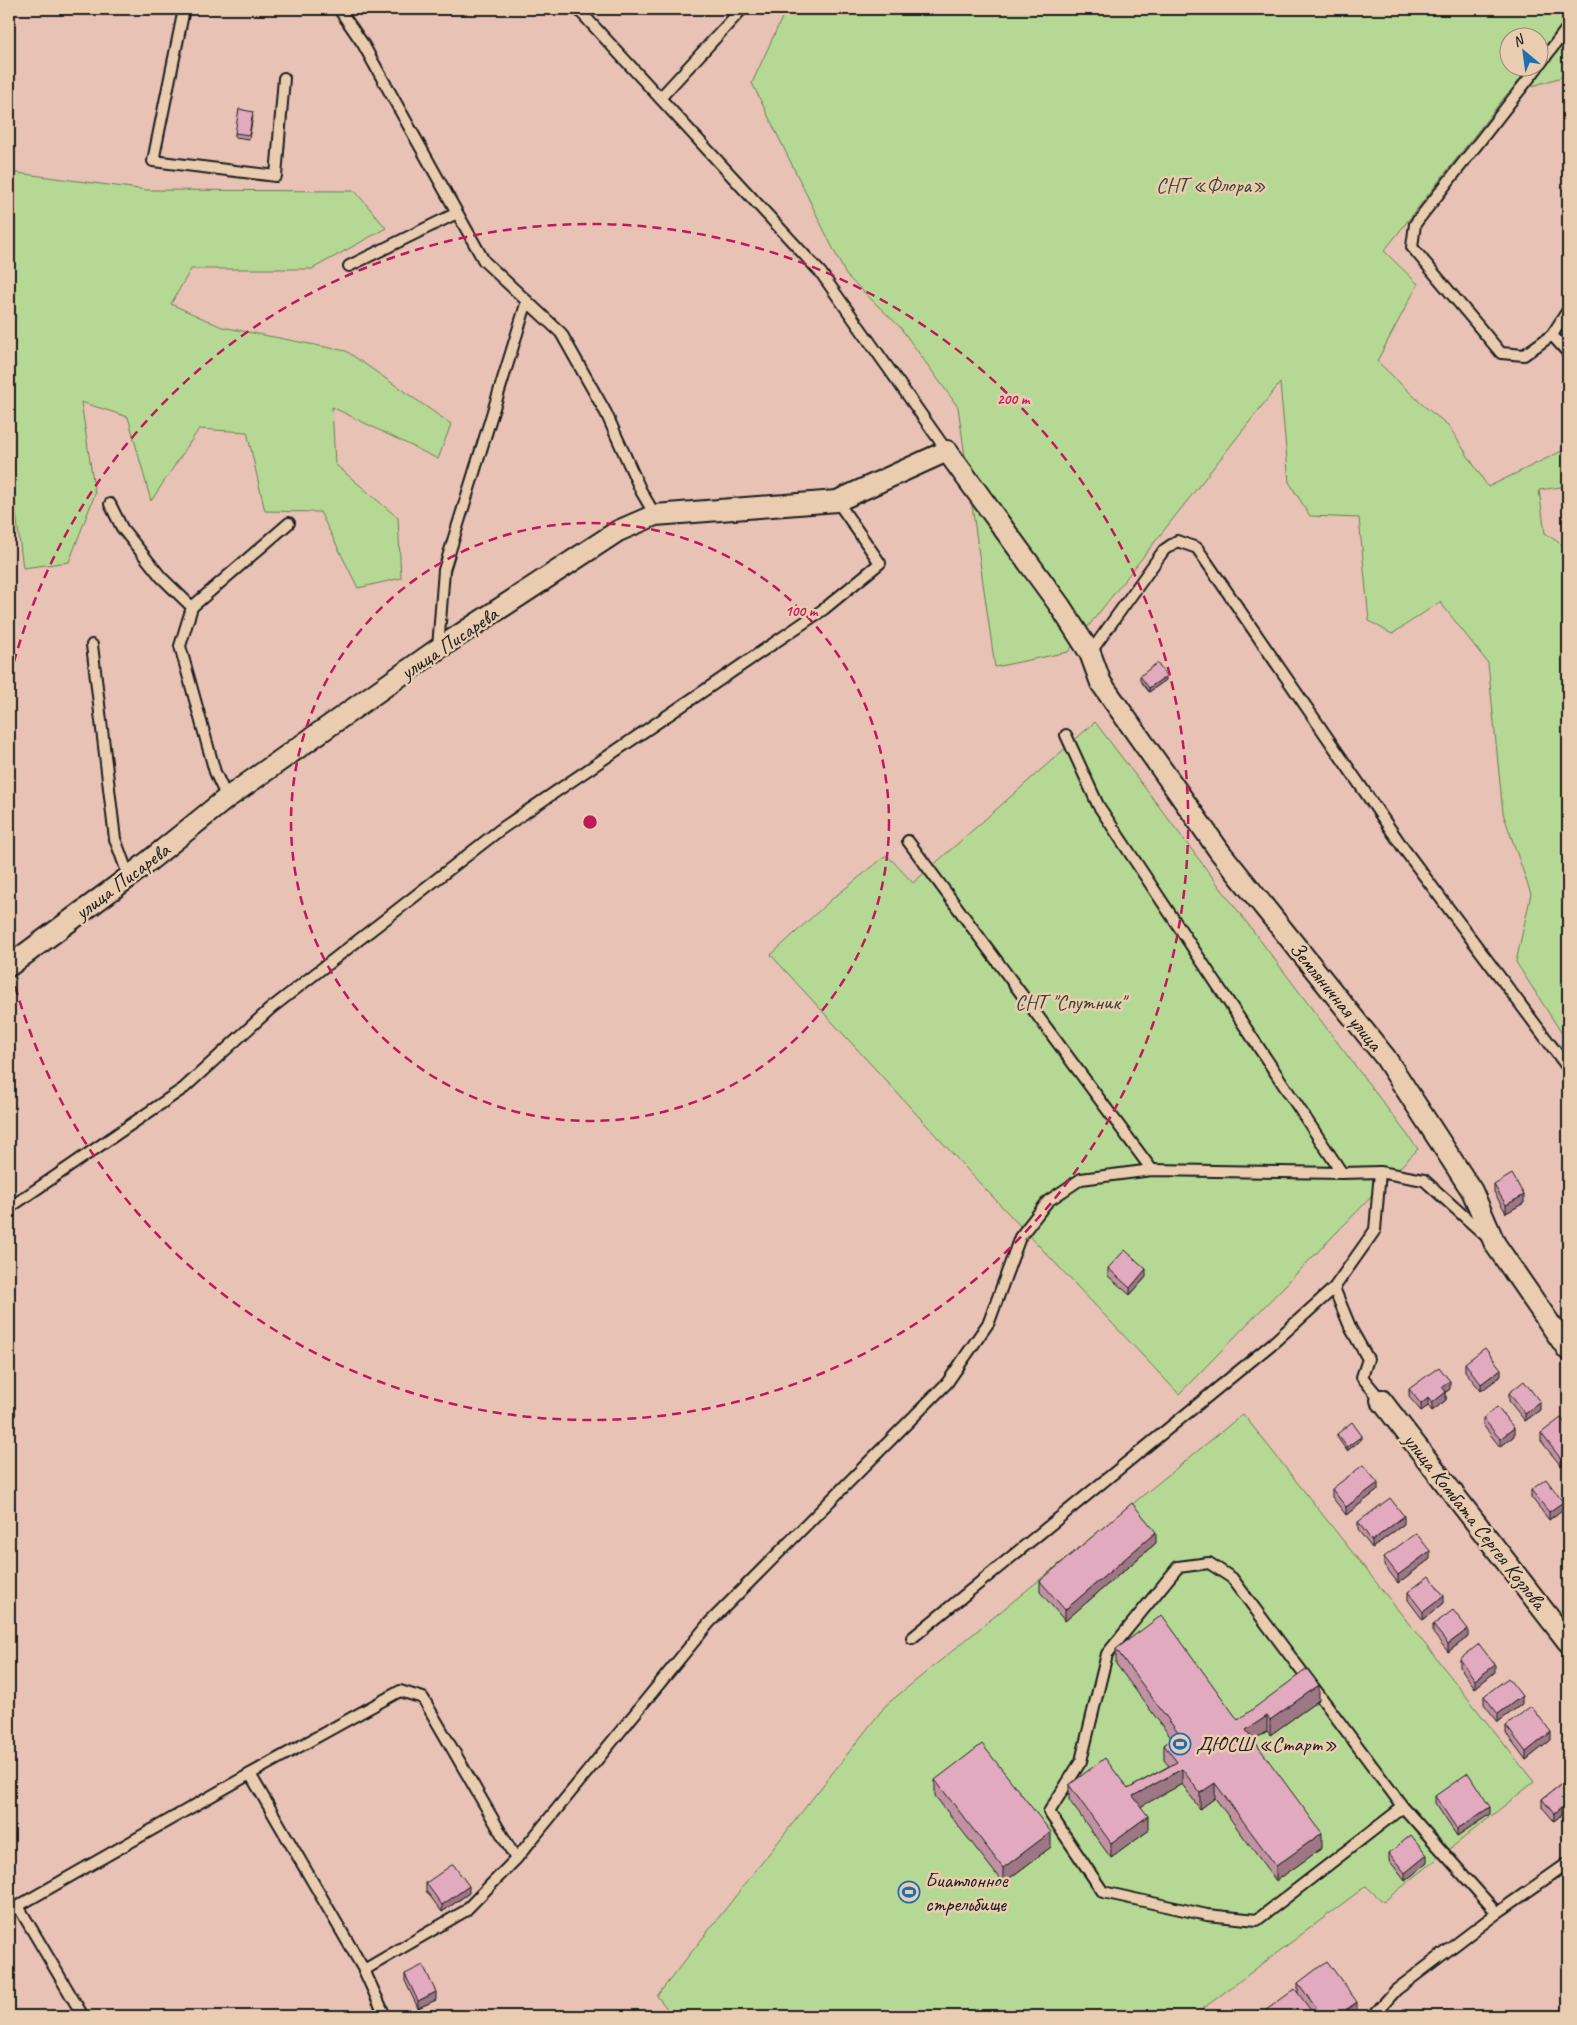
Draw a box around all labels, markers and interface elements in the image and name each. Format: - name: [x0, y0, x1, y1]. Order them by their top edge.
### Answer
- north arrow: [1500, 28, 1550, 78]
- text: N: [1510, 30, 1528, 51]
- park label: СНТ «Флора»: [1156, 172, 1266, 198]
- text: 200 m: [997, 390, 1031, 409]
- street label: улица Писарева: [394, 600, 504, 686]
- text: 100 m: [785, 602, 819, 621]
- centre of rings: [581, 813, 599, 831]
- street label: улица Писарева: [68, 836, 176, 926]
- street label: Земляничная улица: [1284, 936, 1389, 1057]
- park label: СНТ "Спутник": [1015, 989, 1129, 1015]
- street label: улица Комбата Сергея Козлова: [1397, 1426, 1553, 1616]
- place label: ДЮСШ «Старт»: [1196, 1731, 1337, 1757]
- sports icon: ДЮСШ «Старт»: [1168, 1732, 1192, 1756]
- place label: Биатлонное стрельбище: [925, 1867, 1009, 1917]
- sports icon: Биатлонное стрельбище: [897, 1880, 921, 1904]

